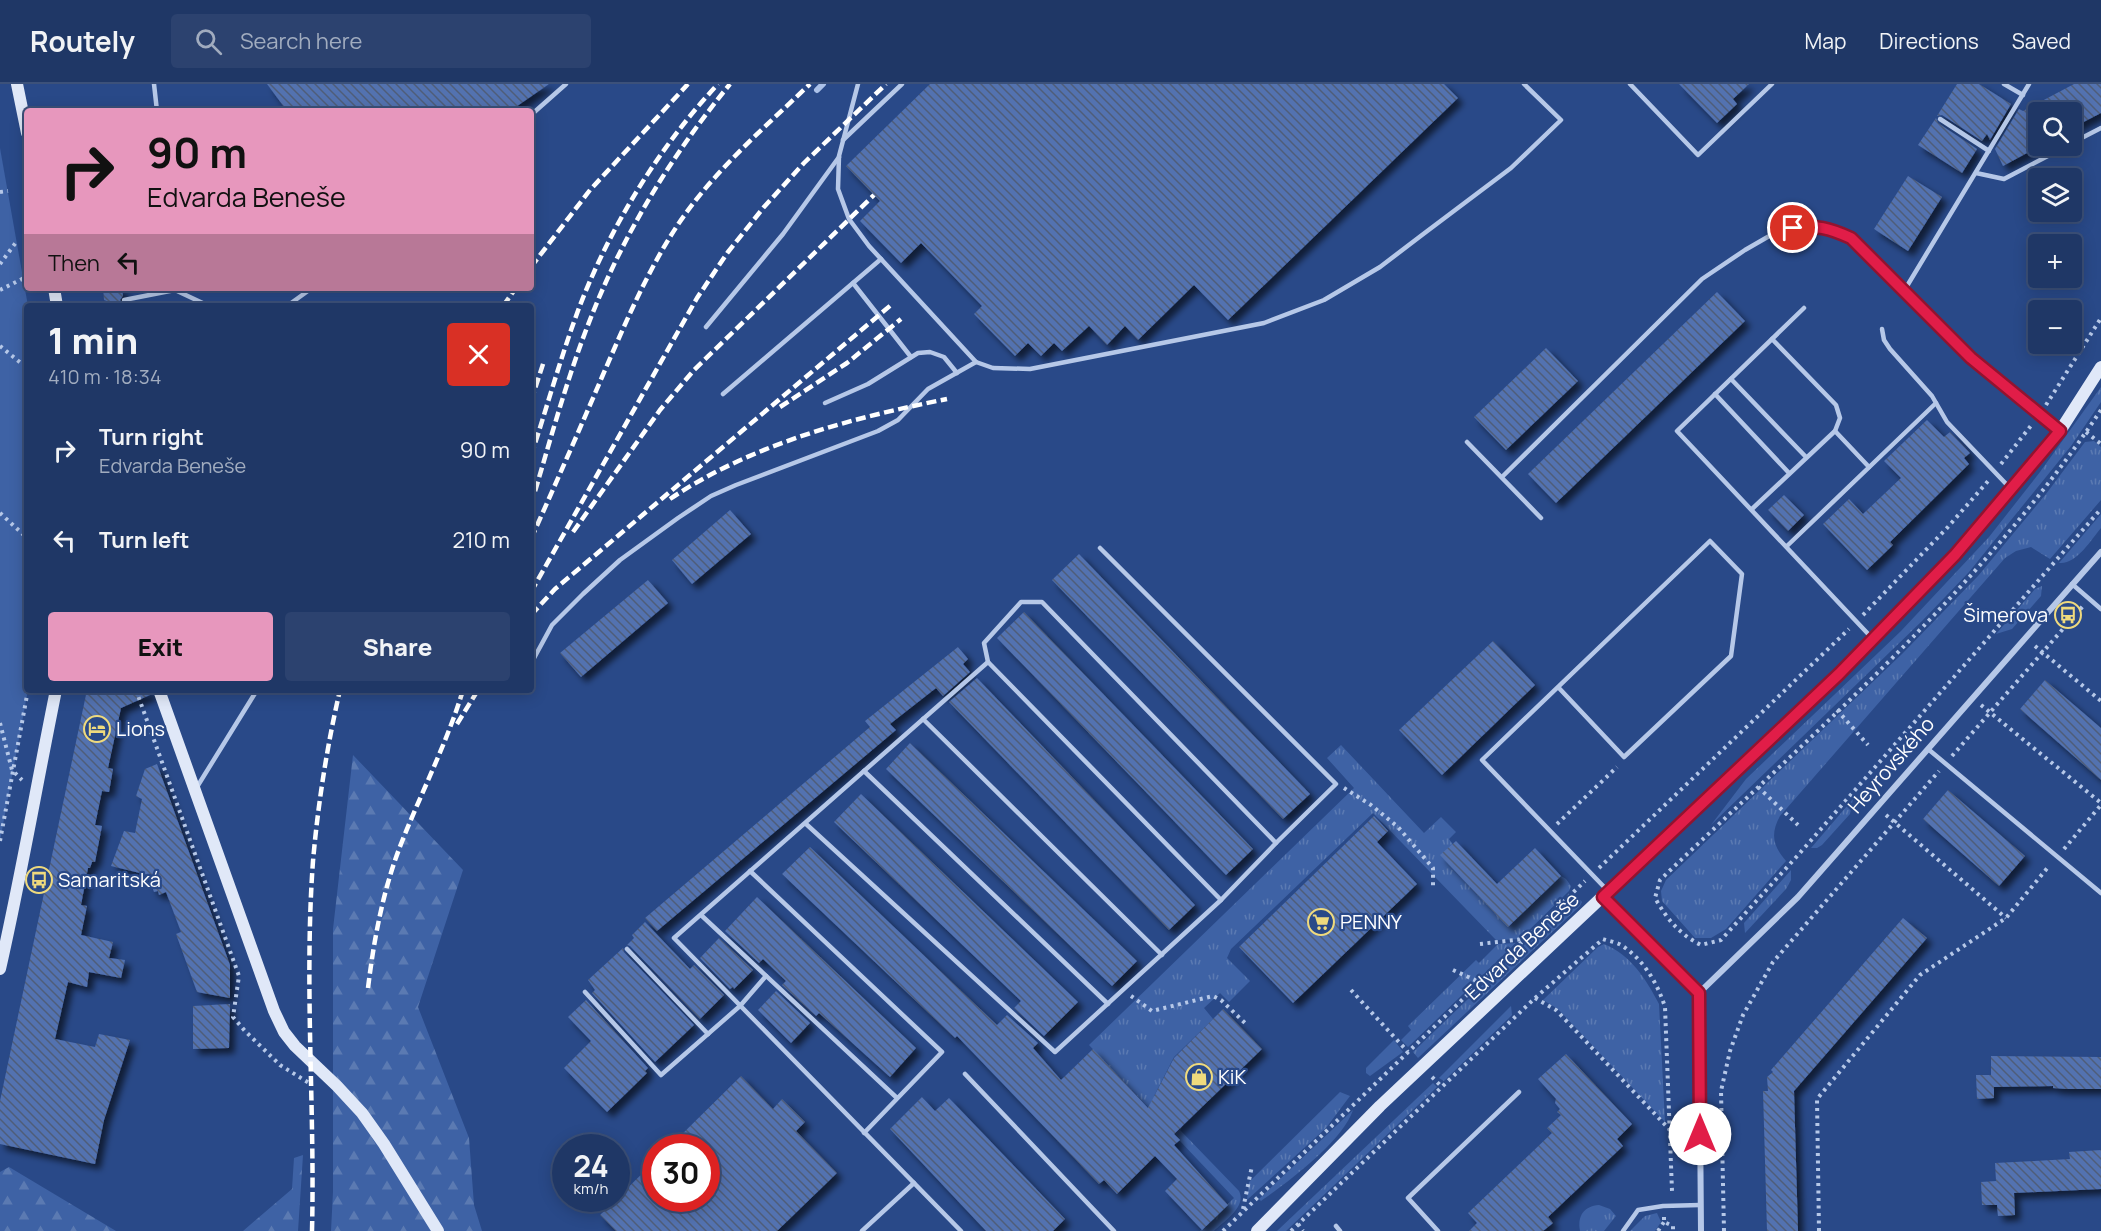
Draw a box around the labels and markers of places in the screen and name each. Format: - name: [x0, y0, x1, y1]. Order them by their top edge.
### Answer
- pin: [1767, 202, 1818, 253]
- bus stop icon: Šimerova: [2053, 600, 2083, 630]
- place label: Šimerova: [1963, 601, 2048, 628]
- hotel icon: Lions: [82, 714, 112, 744]
- place label: Lions: [116, 715, 165, 742]
- bus stop icon: Samaritská: [24, 865, 54, 895]
- place label: Samaritská: [58, 866, 161, 893]
- supermarket icon: PENNY: [1306, 907, 1336, 937]
- place label: PENNY: [1340, 908, 1403, 935]
- shop icon: KiK: [1184, 1062, 1214, 1092]
- place label: KiK: [1218, 1063, 1247, 1090]

